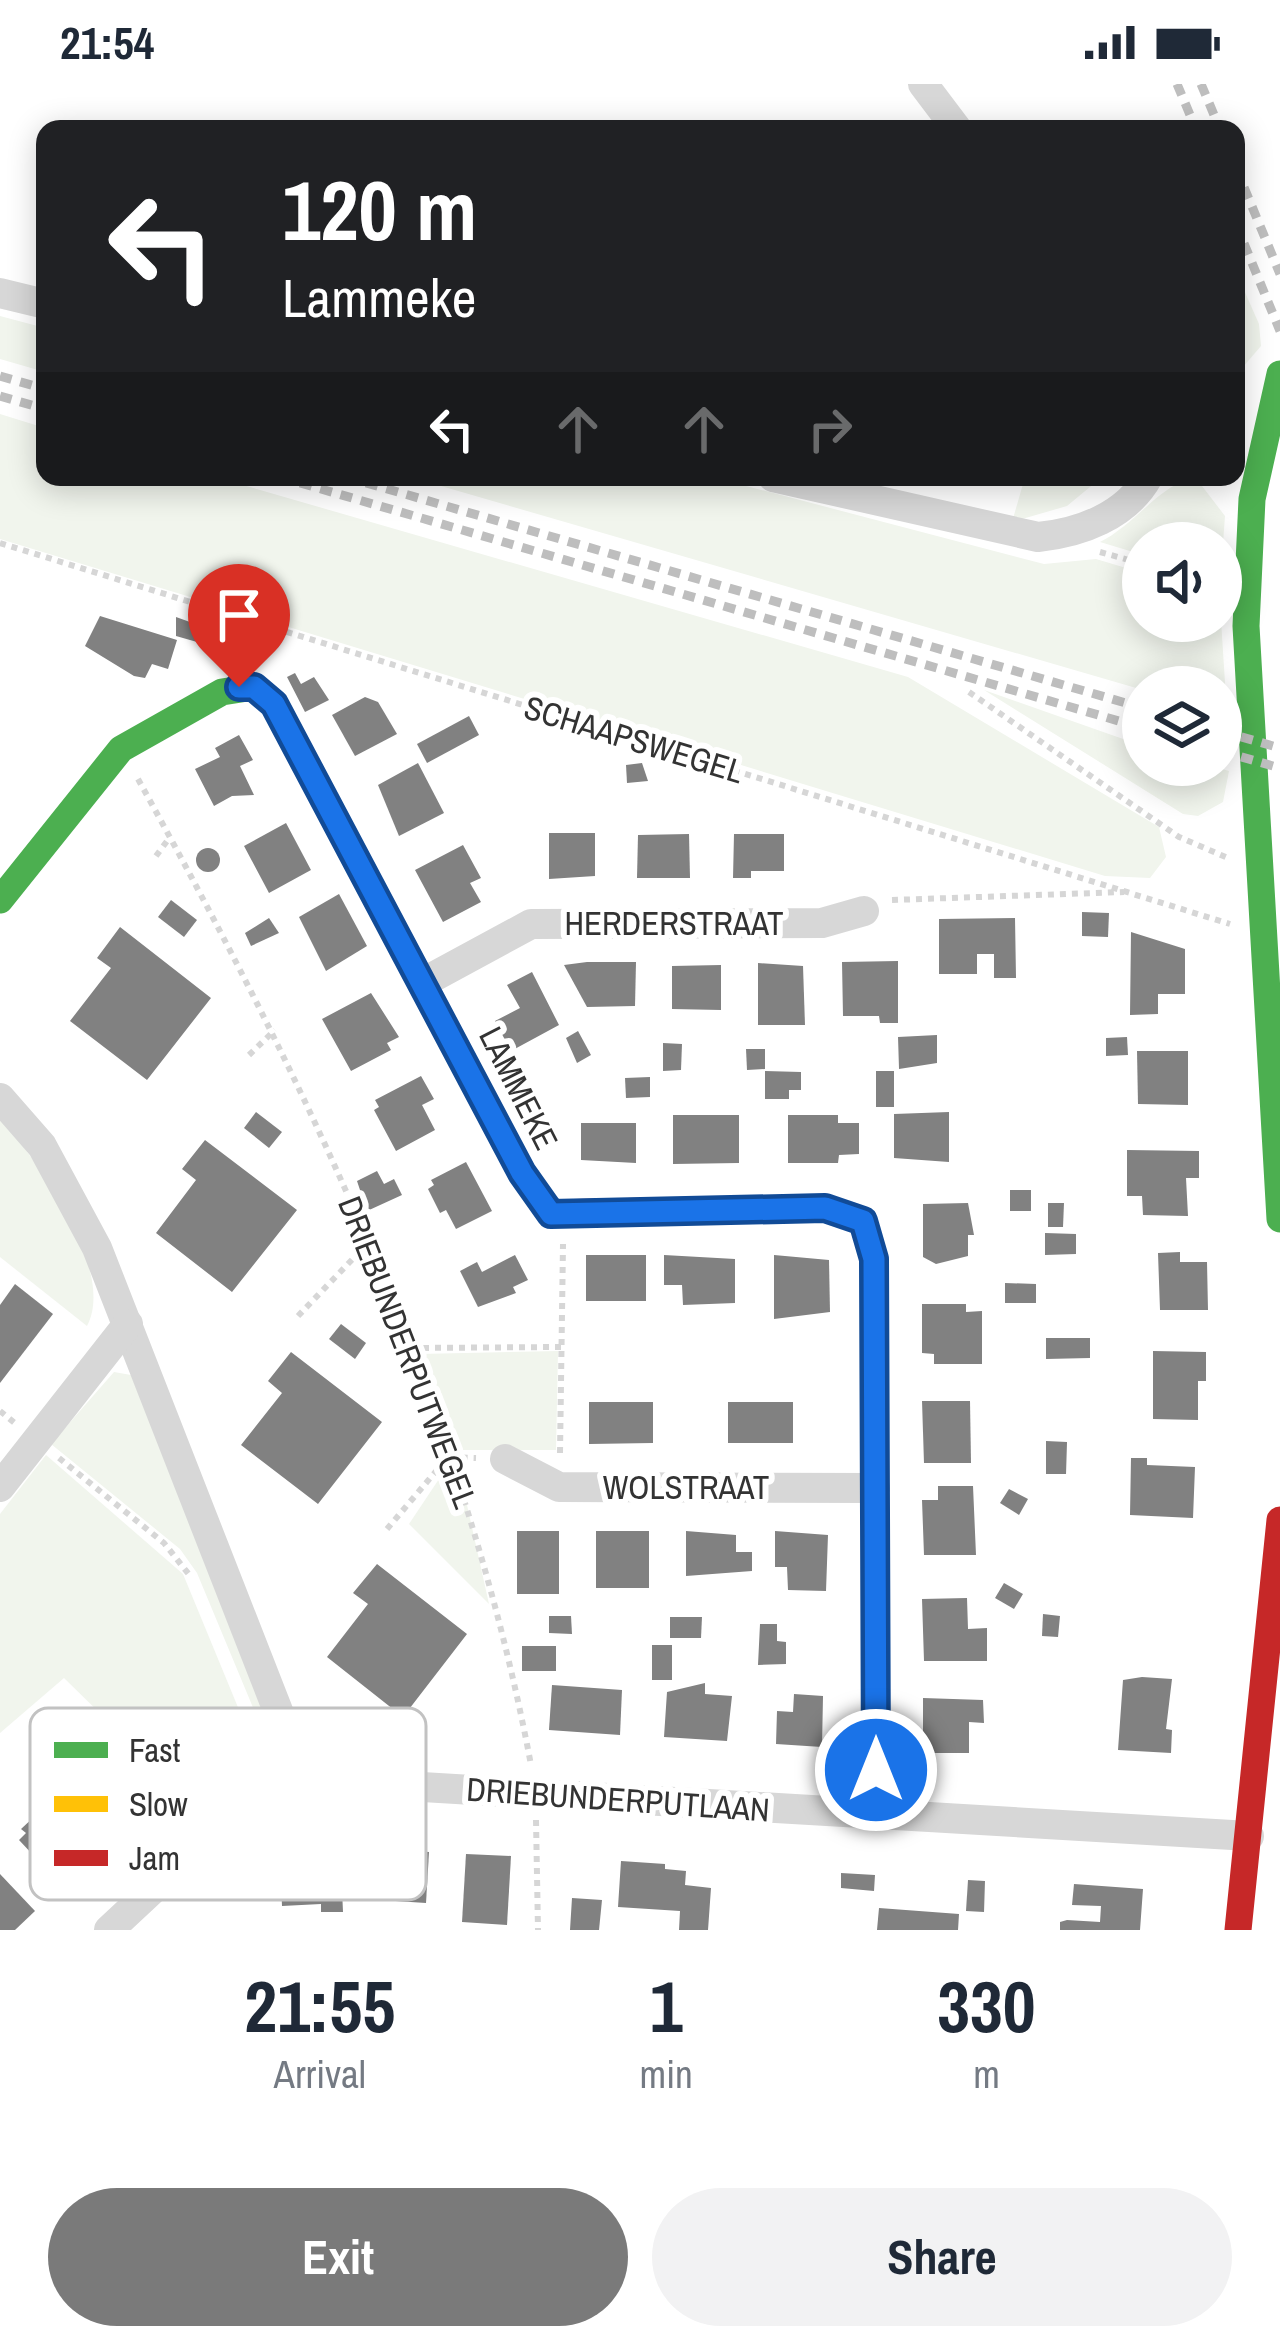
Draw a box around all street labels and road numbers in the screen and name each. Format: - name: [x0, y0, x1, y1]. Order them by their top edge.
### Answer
- street label: SCHAAPSWEGEL: [519, 685, 749, 793]
- street label: HERDERSTRAAT: [564, 901, 784, 945]
- street label: LAMMEKE: [469, 1019, 569, 1157]
- street label: DRIEBUNDERPUTWEGEL: [328, 1190, 488, 1514]
- street label: WOLSTRAAT: [603, 1465, 769, 1509]
- street label: DRIEBUNDERPUTLAAN: [465, 1766, 771, 1832]

